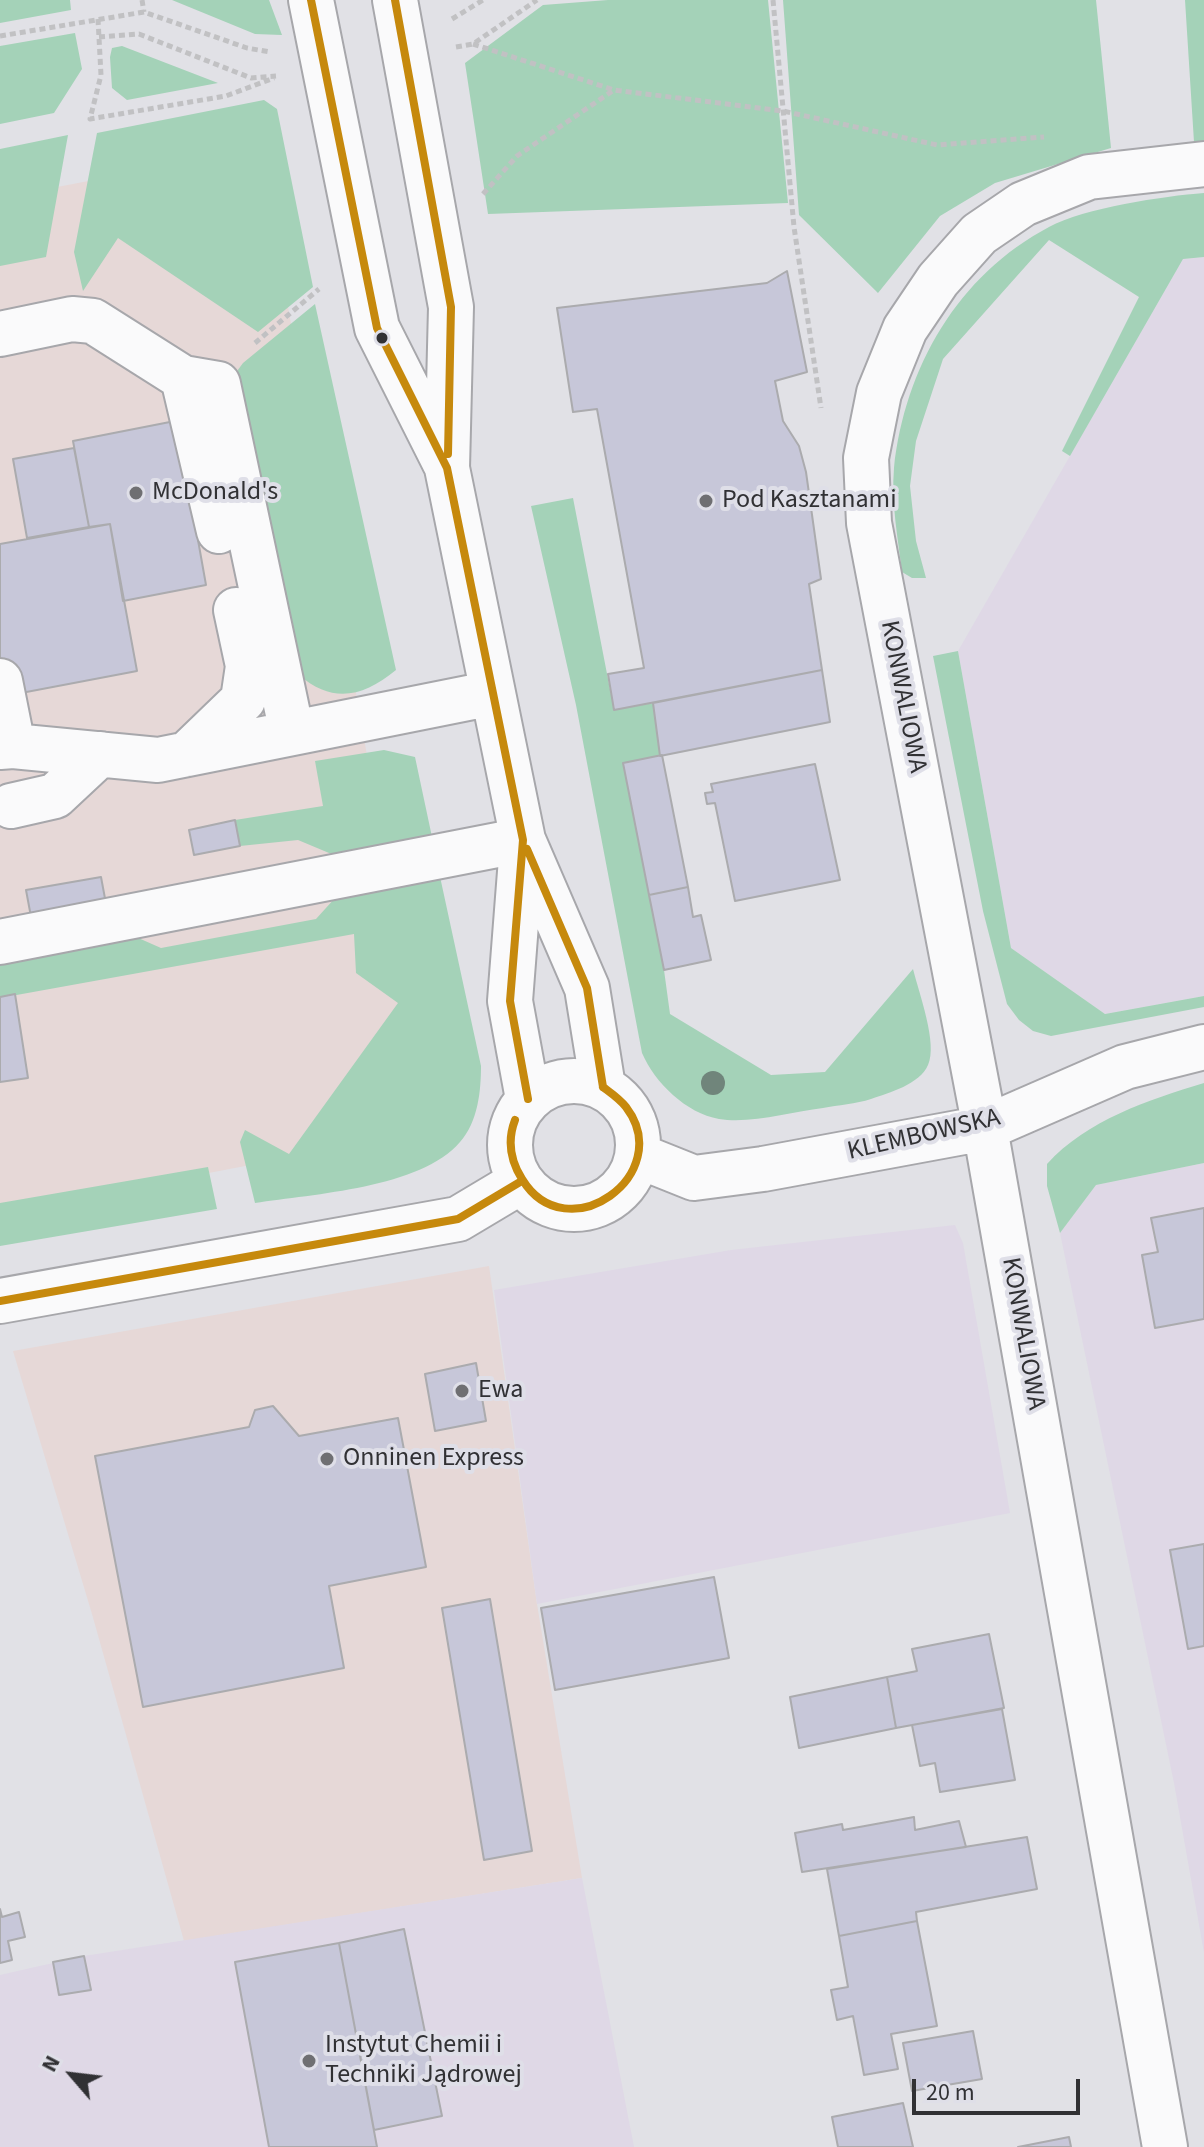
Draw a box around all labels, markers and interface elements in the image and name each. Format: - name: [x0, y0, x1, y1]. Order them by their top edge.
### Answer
- unlabelled marker: [374, 330, 390, 346]
- place label: McDonald's: [152, 477, 278, 509]
- marker: McDonald's: [127, 484, 145, 502]
- place label: Pod Kasztanami: [722, 485, 897, 517]
- marker: Pod Kasztanami: [697, 492, 715, 510]
- street label: KONWALIOWA: [872, 618, 932, 776]
- street label: KLEMBOWSKA: [845, 1103, 1003, 1169]
- street label: KONWALIOWA: [993, 1255, 1051, 1413]
- place label: Ewa: [478, 1375, 523, 1407]
- marker: Ewa: [453, 1382, 471, 1400]
- place label: Onninen Express: [343, 1443, 524, 1475]
- marker: Onninen Express: [318, 1450, 336, 1468]
- place label: Instytut Chemii i Techniki Jądrowej: [325, 2030, 522, 2092]
- north arrow: [32, 2035, 112, 2115]
- text: N: [33, 2050, 68, 2078]
- marker: Instytut Chemii i Techniki Jądrowej: [300, 2052, 318, 2070]
- scale bar: [916, 2063, 1084, 2113]
- text: 20 m: [926, 2075, 975, 2110]

